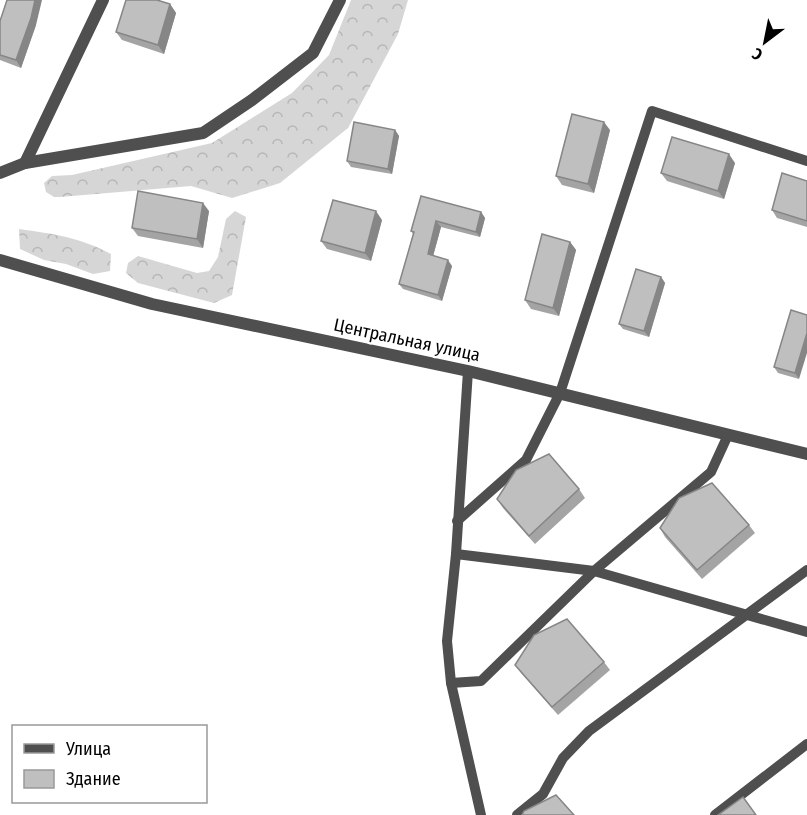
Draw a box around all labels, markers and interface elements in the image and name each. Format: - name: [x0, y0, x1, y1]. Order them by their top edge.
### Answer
- north arrow: [735, 12, 795, 72]
- text: С: [748, 44, 766, 65]
- street label: Центральная улица: [332, 314, 482, 366]
- legend: [12, 725, 207, 803]
- text: Улица: [65, 738, 111, 760]
- text: Здание: [66, 768, 121, 790]

